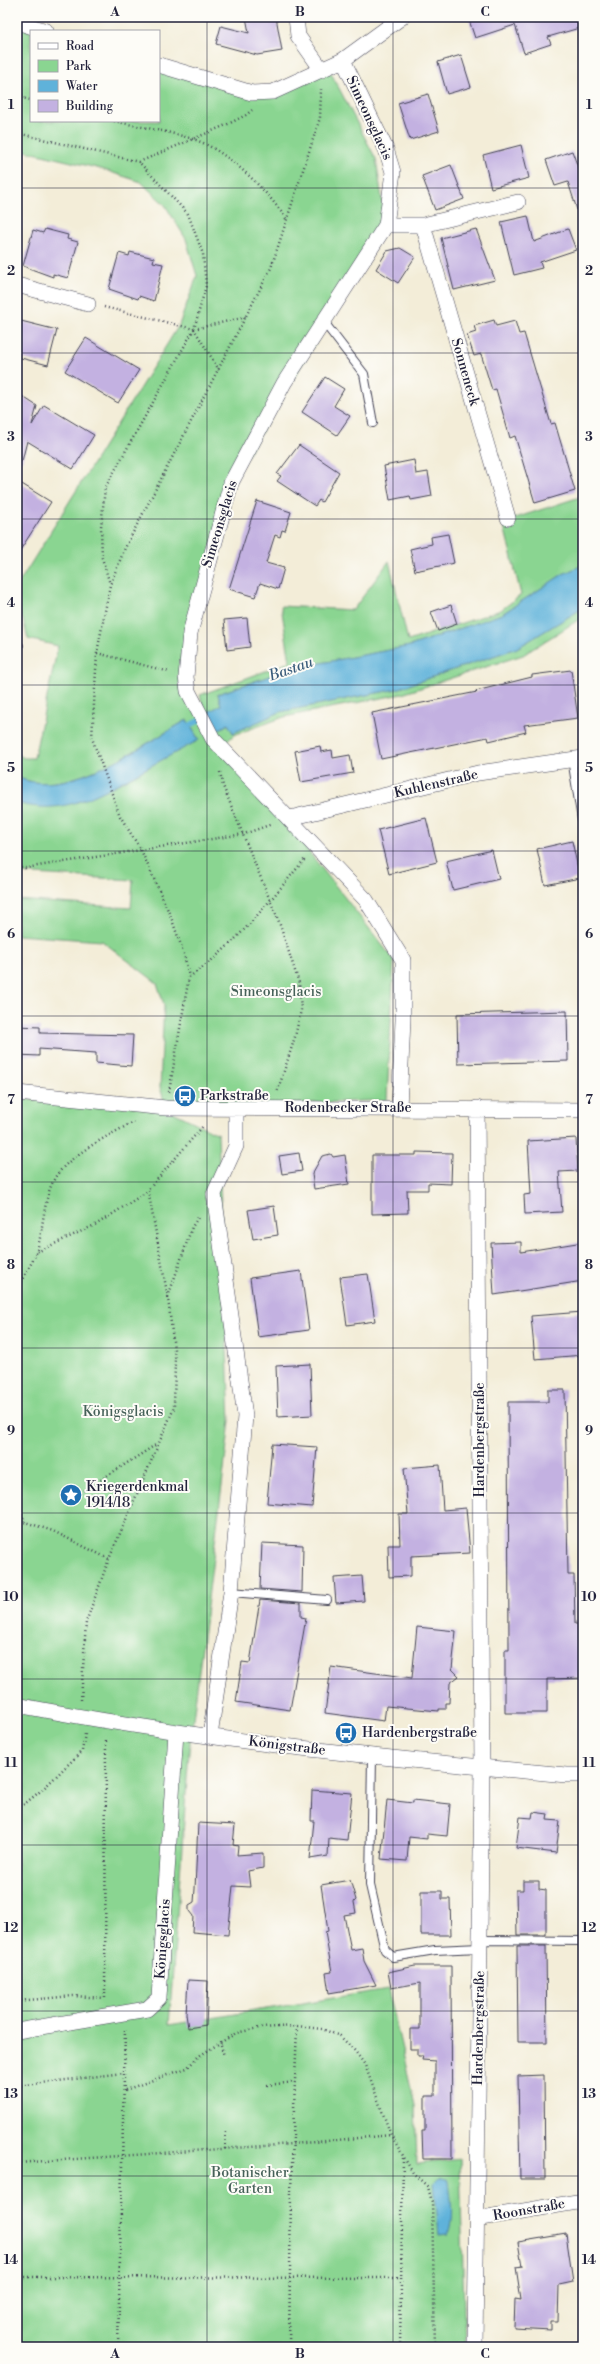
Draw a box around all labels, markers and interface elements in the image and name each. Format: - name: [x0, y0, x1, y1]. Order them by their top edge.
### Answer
- text: A: [109, 4, 120, 20]
- text: B: [295, 4, 305, 20]
- text: C: [480, 4, 490, 20]
- legend: [30, 30, 160, 122]
- text: Road: [66, 39, 94, 54]
- text: Park: [66, 59, 92, 74]
- street label: Simeonsglacis: [342, 73, 396, 163]
- text: Water: [65, 79, 98, 94]
- text: 1: [8, 97, 15, 113]
- text: 1: [586, 97, 593, 113]
- text: Building: [65, 99, 114, 114]
- text: 2: [7, 263, 15, 279]
- text: 2: [585, 263, 593, 279]
- street label: Sonneneck: [447, 336, 483, 409]
- text: 3: [7, 429, 15, 445]
- text: 3: [585, 429, 593, 445]
- street label: Simeonsglacis: [198, 478, 242, 570]
- text: 4: [7, 595, 16, 611]
- text: 4: [585, 595, 594, 611]
- water label: Bastau: [265, 652, 316, 686]
- text: 5: [7, 760, 15, 776]
- text: 5: [585, 760, 593, 776]
- street label: Kuhlenstraße: [392, 766, 480, 802]
- text: 6: [7, 926, 15, 942]
- text: 6: [585, 926, 593, 942]
- park label: Simeonsglacis: [231, 983, 321, 1001]
- bus stop icon: Parkstraße: [172, 1083, 198, 1109]
- place label: Parkstraße: [200, 1087, 269, 1105]
- text: 7: [7, 1092, 15, 1108]
- text: 7: [585, 1092, 593, 1108]
- street label: Rodenbecker Straße: [284, 1099, 412, 1117]
- text: 8: [7, 1257, 15, 1273]
- text: 8: [585, 1257, 593, 1273]
- street label: Hardenbergstraße: [471, 1382, 489, 1498]
- park label: Königsglacis: [83, 1403, 163, 1421]
- text: 9: [7, 1423, 15, 1439]
- text: 9: [585, 1423, 593, 1439]
- place label: Kriegerdenkmal 1914/18: [86, 1478, 188, 1512]
- place icon: Kriegerdenkmal 1914/18: [58, 1482, 84, 1508]
- text: 10: [3, 1589, 19, 1605]
- text: 10: [581, 1589, 597, 1605]
- bus stop icon: Hardenbergstraße: [333, 1720, 359, 1746]
- place label: Hardenbergstraße: [362, 1724, 477, 1742]
- street label: Königstraße: [247, 1732, 327, 1760]
- text: 11: [5, 1755, 18, 1771]
- text: 11: [583, 1755, 596, 1771]
- street label: Königsglacis: [151, 1898, 175, 1980]
- text: 12: [4, 1920, 18, 1936]
- text: 12: [582, 1920, 596, 1936]
- street label: Hardenbergstraße: [469, 1970, 489, 2086]
- text: 13: [4, 2086, 18, 2102]
- text: 13: [582, 2086, 596, 2102]
- park label: Botanischer Garten: [210, 2164, 289, 2198]
- street label: Roonstraße: [492, 2195, 566, 2225]
- text: 14: [4, 2252, 18, 2268]
- text: 14: [582, 2252, 596, 2268]
- text: A: [109, 2346, 120, 2362]
- text: B: [295, 2346, 305, 2362]
- text: C: [480, 2346, 490, 2362]

